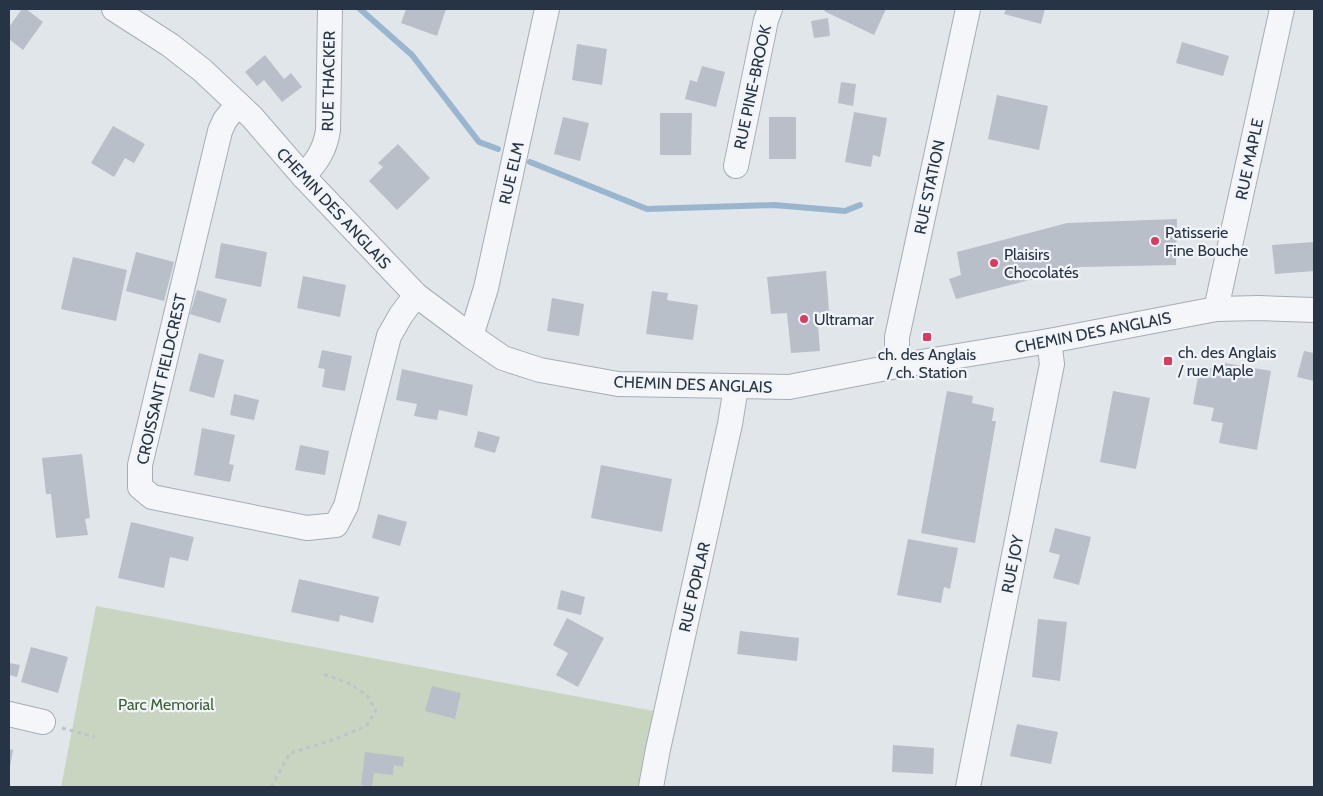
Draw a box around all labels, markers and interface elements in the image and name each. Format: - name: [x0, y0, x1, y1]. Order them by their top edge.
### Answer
- street label: RUE PINE-BROOK: [730, 23, 775, 151]
- street label: RUE THACKER: [318, 30, 339, 131]
- street label: RUE MAPLE: [1232, 117, 1267, 201]
- street label: RUE STATION: [910, 138, 949, 236]
- street label: RUE ELM: [495, 140, 528, 206]
- street label: CHEMIN DES ANGLAIS: [273, 144, 395, 273]
- place label: Patisserie Fine Bouche: [1165, 223, 1248, 260]
- marker: Patisserie Fine Bouche: [1149, 235, 1161, 247]
- place label: Plaisirs Chocolatés: [1004, 245, 1079, 282]
- marker: Plaisirs Chocolatés: [988, 257, 1000, 269]
- street label: CROISSANT FIELDCREST: [133, 291, 191, 467]
- street label: CHEMIN DES ANGLAIS: [1013, 308, 1173, 357]
- place label: Ultramar: [814, 310, 875, 329]
- marker: Ultramar: [798, 313, 810, 325]
- marker: ch. des Anglais / ch. Station: [921, 331, 933, 343]
- place label: ch. des Anglais / rue Maple: [1177, 343, 1277, 380]
- place label: ch. des Anglais / ch. Station: [878, 345, 977, 382]
- marker: ch. des Anglais / rue Maple: [1162, 355, 1174, 367]
- street label: CHEMIN DES ANGLAIS: [613, 372, 773, 397]
- street label: RUE JOY: [998, 533, 1028, 595]
- street label: RUE POPLAR: [675, 540, 714, 634]
- park label: Parc Memorial: [118, 695, 214, 714]

